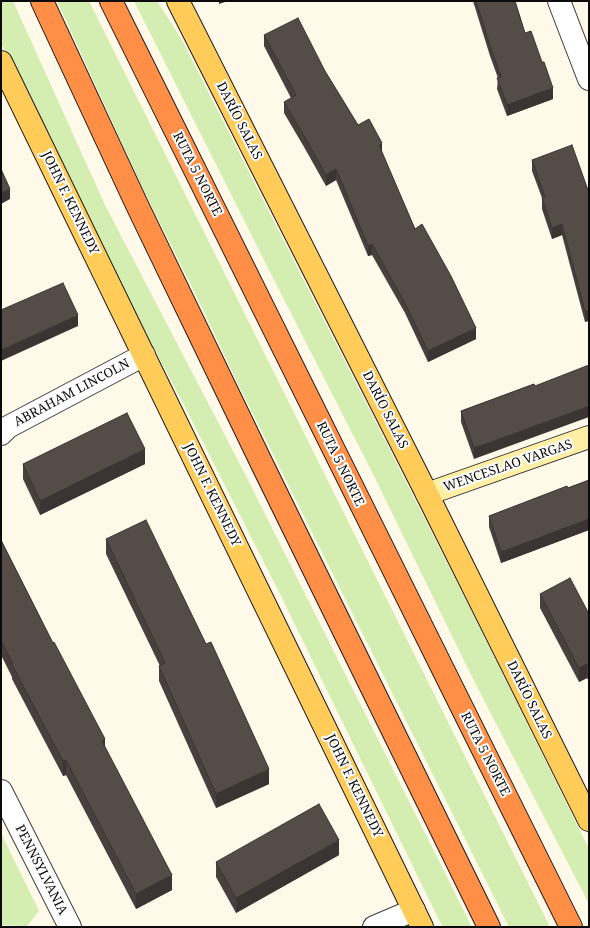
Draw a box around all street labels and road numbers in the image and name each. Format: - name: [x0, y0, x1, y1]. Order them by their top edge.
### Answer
- street label: DARÍO SALAS: [213, 80, 265, 162]
- street label: RUTA 5 NORTE: [169, 129, 225, 219]
- street label: JOHN F. KENNEDY: [38, 149, 102, 257]
- street label: ABRAHAM LINCOLN: [11, 356, 133, 430]
- street label: DARÍO SALAS: [359, 369, 411, 451]
- street label: RUTA 5 NORTE: [313, 419, 367, 509]
- street label: WENCESLAO VARGAS: [441, 437, 575, 495]
- street label: JOHN F. KENNEDY: [180, 441, 244, 549]
- street label: DARÍO SALAS: [503, 658, 555, 742]
- street label: RUTA 5 NORTE: [457, 709, 513, 799]
- street label: JOHN F. KENNEDY: [322, 732, 386, 840]
- street label: PENNSYLVANIA: [12, 822, 70, 918]

